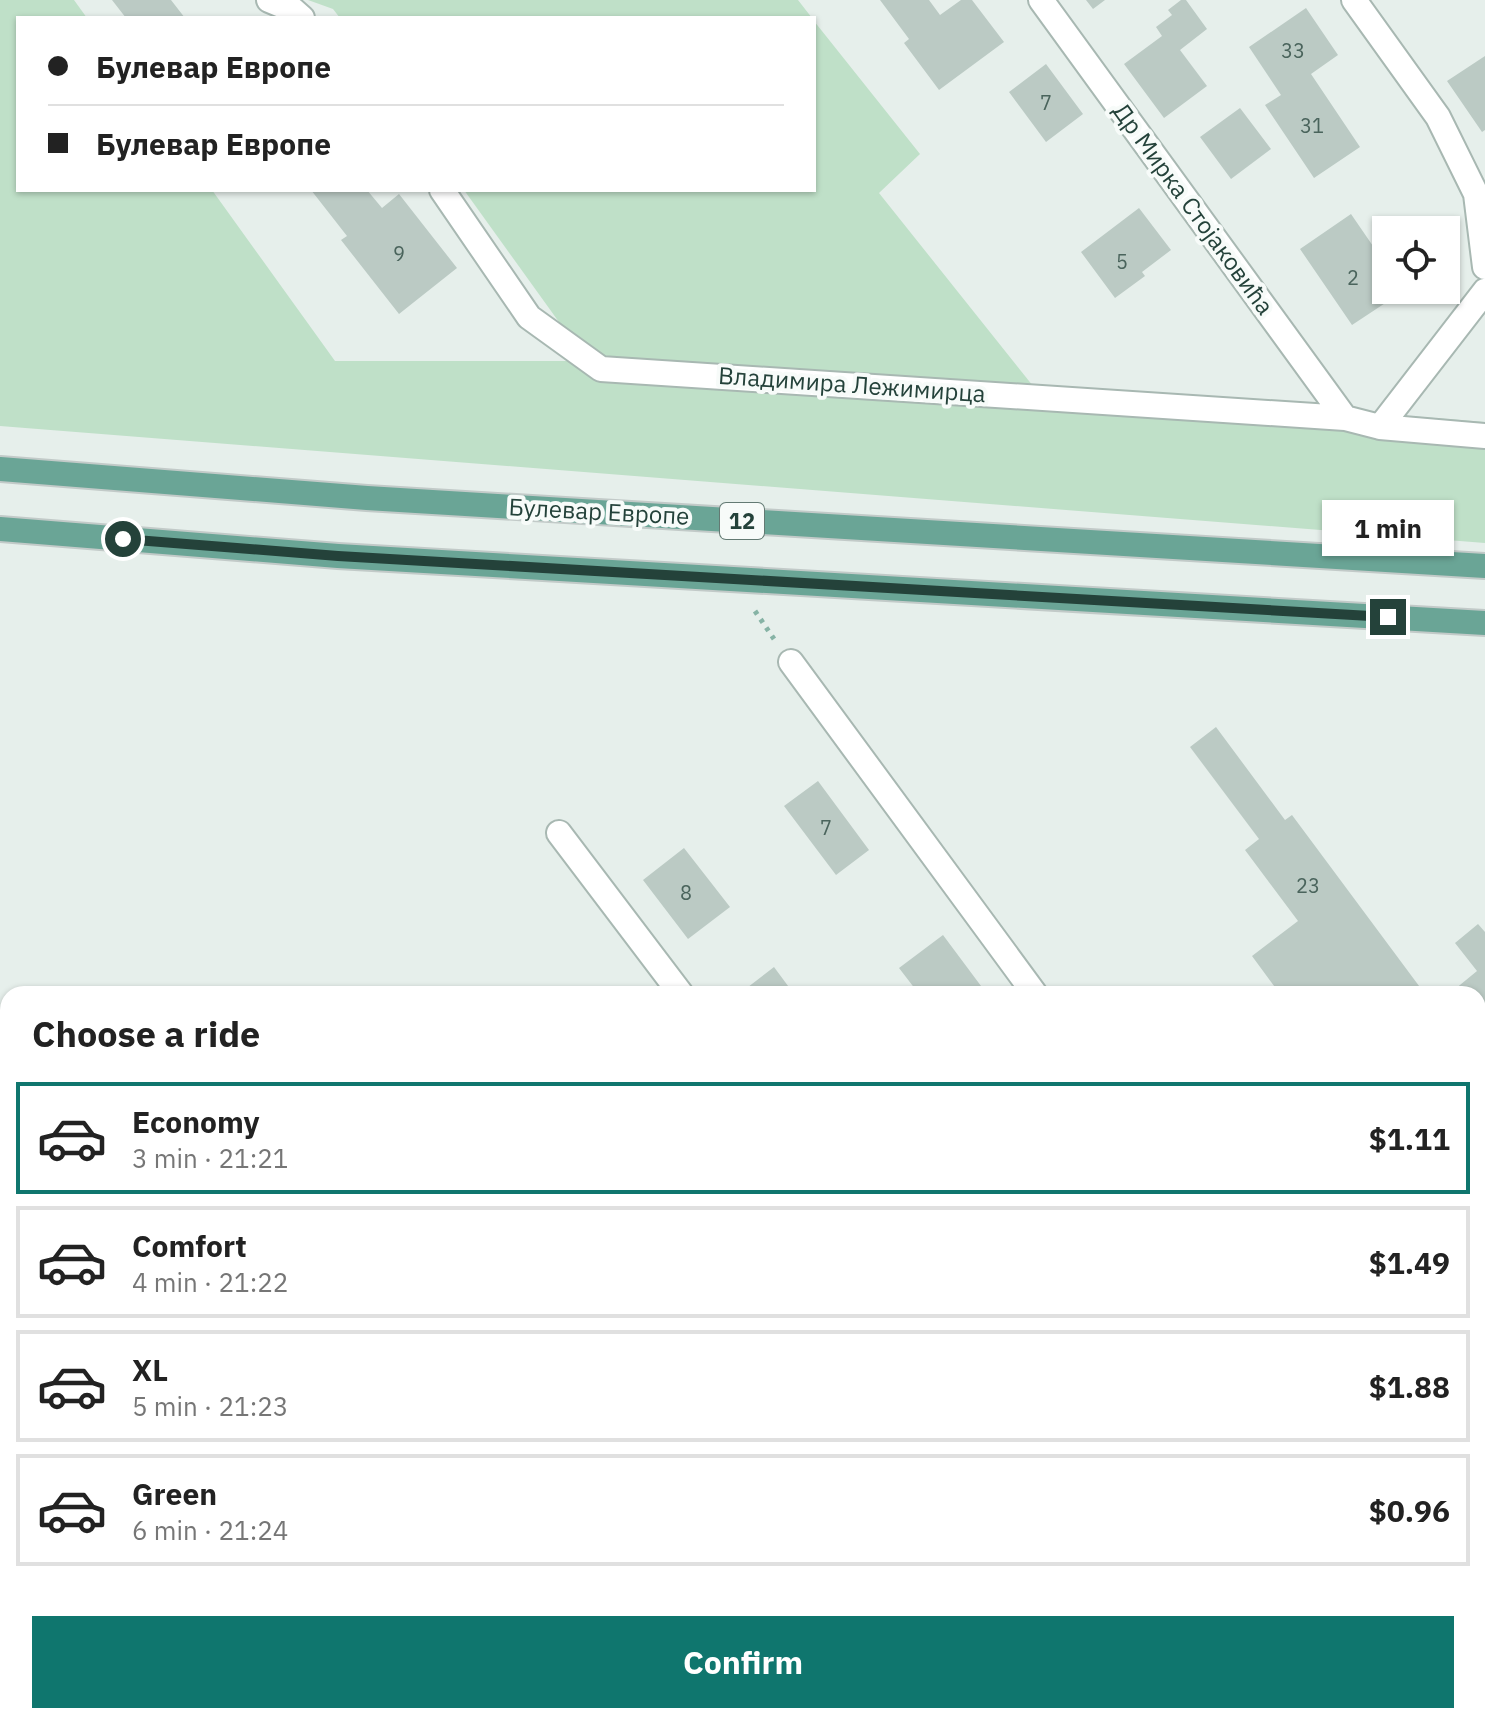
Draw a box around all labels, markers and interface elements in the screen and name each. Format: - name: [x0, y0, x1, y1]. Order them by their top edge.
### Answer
- house number: 33: [1281, 37, 1305, 64]
- text: Булевар Европе: [96, 47, 331, 86]
- house number: 7: [1040, 89, 1052, 116]
- street label: Др Мирка Стојаковића: [1106, 96, 1282, 321]
- house number: 31: [1300, 112, 1324, 139]
- text: Булевар Европе: [96, 124, 331, 163]
- map controls: [1372, 216, 1460, 304]
- button: locate: [1372, 216, 1460, 304]
- house number: 9: [393, 240, 405, 267]
- house number: 5: [1116, 248, 1128, 275]
- house number: 2: [1347, 264, 1359, 291]
- street label: Владимира Лежимирца: [717, 359, 987, 409]
- street label: Булевар Европе: [508, 490, 690, 532]
- callout: 1 min: [1322, 501, 1454, 557]
- road number: 12: [720, 503, 764, 539]
- text: 1 min: [1354, 511, 1422, 545]
- route start: [105, 521, 141, 557]
- route end: [1370, 599, 1406, 635]
- house number: 7: [820, 814, 832, 841]
- house number: 23: [1296, 872, 1320, 899]
- house number: 8: [680, 879, 692, 906]
- text: Choose a ride: [32, 1010, 260, 1057]
- icon: car: [36, 1102, 108, 1174]
- text: Economy: [132, 1102, 260, 1141]
- text: $1.11: [1369, 1119, 1450, 1158]
- text: 3 min · 21:21: [132, 1141, 288, 1175]
- icon: car: [36, 1226, 108, 1298]
- text: Comfort: [132, 1226, 247, 1265]
- text: $1.49: [1369, 1243, 1450, 1282]
- text: 4 min · 21:22: [132, 1265, 288, 1299]
- icon: car: [36, 1350, 108, 1422]
- text: XL: [132, 1350, 168, 1389]
- text: $1.88: [1369, 1367, 1450, 1406]
- text: 5 min · 21:23: [132, 1389, 288, 1423]
- icon: car: [36, 1474, 108, 1546]
- text: Green: [132, 1474, 217, 1513]
- text: $0.96: [1369, 1491, 1450, 1530]
- text: 6 min · 21:24: [132, 1513, 288, 1547]
- button: Confirm: [32, 1616, 1454, 1708]

